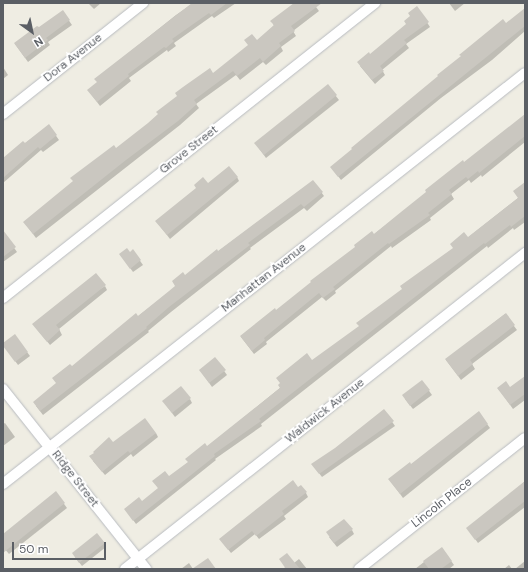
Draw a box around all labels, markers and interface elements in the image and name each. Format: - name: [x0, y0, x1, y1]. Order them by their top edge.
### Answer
- north arrow: [12, 12, 52, 52]
- street label: Dora Avenue: [41, 31, 105, 85]
- text: N: [31, 34, 46, 50]
- street label: Grove Street: [157, 123, 221, 177]
- street label: Manhattan Avenue: [219, 240, 309, 316]
- street label: Waldwick Avenue: [282, 376, 368, 446]
- street label: Ridge Street: [48, 448, 102, 510]
- street label: Lincoln Place: [409, 475, 475, 531]
- scale bar: [14, 534, 108, 560]
- text: 50 m: [19, 541, 48, 557]

